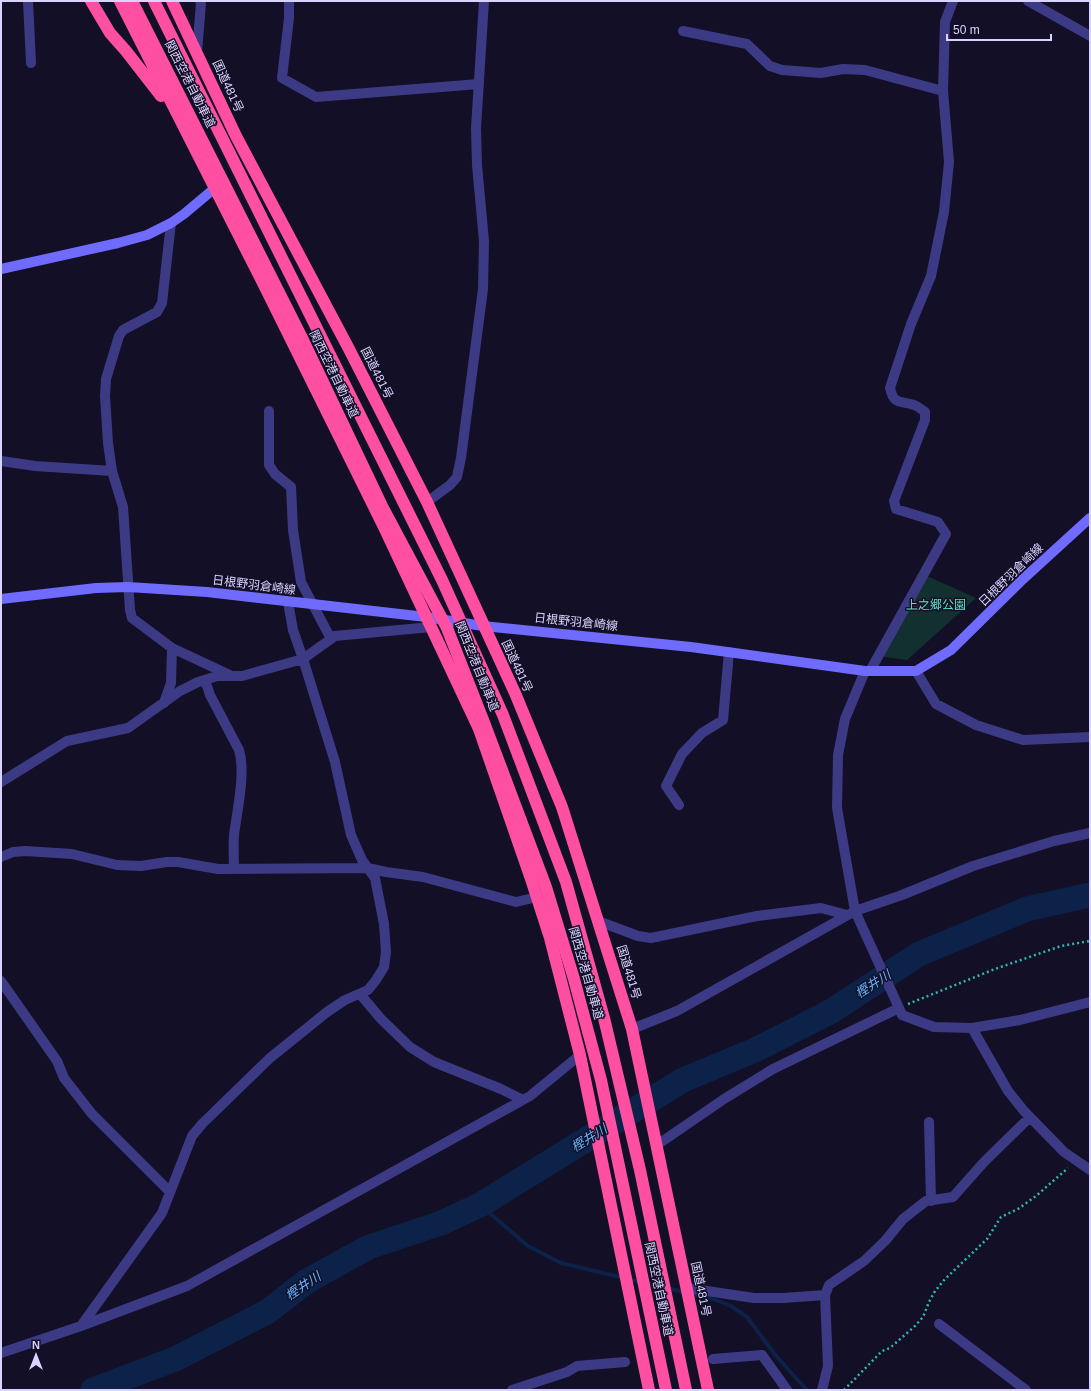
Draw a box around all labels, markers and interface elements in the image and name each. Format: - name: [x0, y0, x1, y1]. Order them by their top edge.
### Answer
- scale bar: [947, 16, 1051, 42]
- text: 50 m: [953, 23, 980, 37]
- street label: 関西空港自動車道: [162, 38, 218, 130]
- street label: 国道481号: [210, 58, 246, 114]
- street label: 関西空港自動車道: [307, 328, 361, 420]
- street label: 国道481号: [358, 345, 396, 401]
- street label: 日根野羽倉崎線: [976, 541, 1046, 609]
- street label: 日根野羽倉崎線: [211, 573, 297, 597]
- park label: 上之郷公園: [906, 598, 966, 612]
- street label: 日根野羽倉崎線: [533, 611, 619, 633]
- street label: 関西空港自動車道: [453, 619, 501, 713]
- street label: 国道481号: [499, 638, 535, 694]
- street label: 関西空港自動車道: [566, 925, 606, 1021]
- street label: 国道481号: [614, 943, 644, 1001]
- water label: 樫井川: [853, 966, 895, 1001]
- water label: 樫井川: [568, 1120, 611, 1155]
- street label: 関西空港自動車道: [642, 1241, 676, 1337]
- street label: 国道481号: [688, 1260, 714, 1318]
- water label: 樫井川: [283, 1268, 325, 1303]
- north arrow: [16, 1335, 56, 1375]
- text: N: [32, 1339, 40, 1351]

